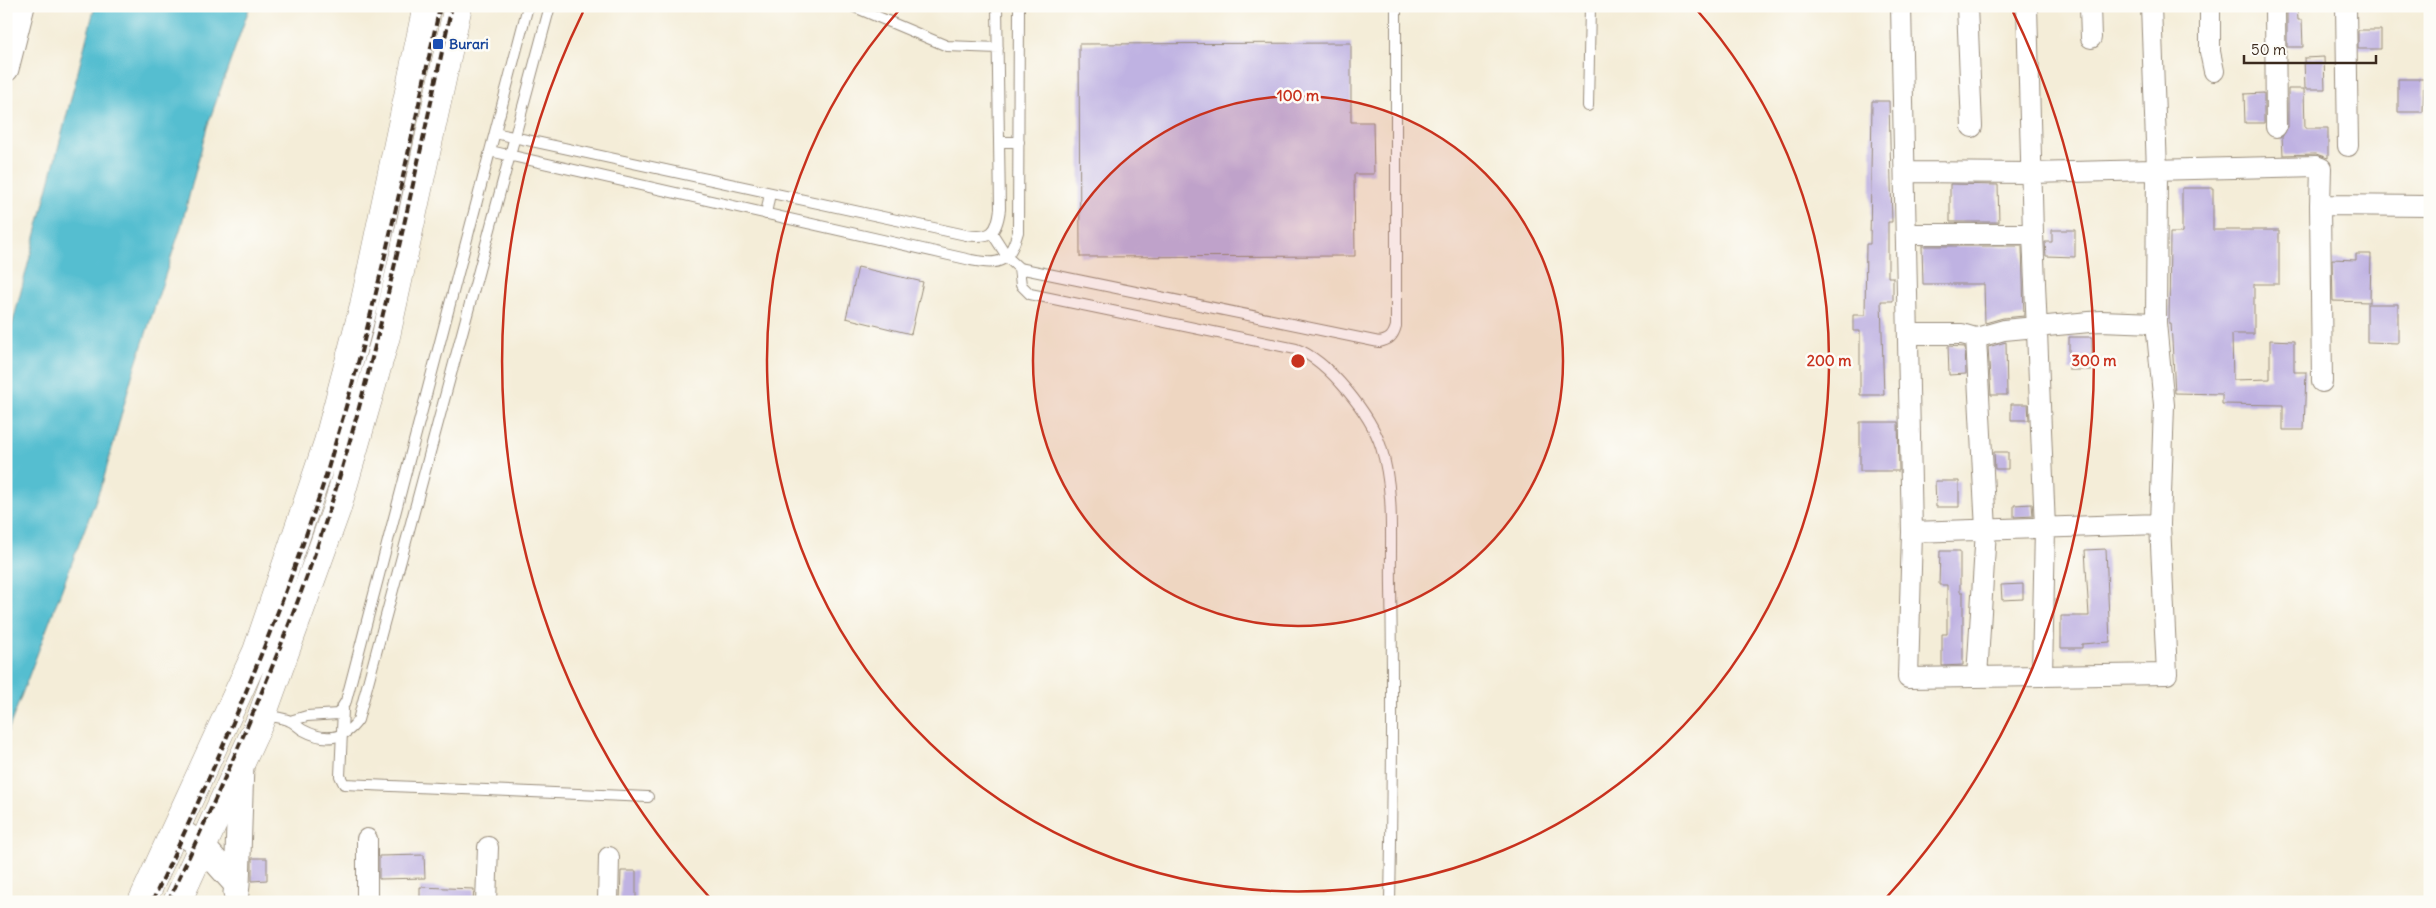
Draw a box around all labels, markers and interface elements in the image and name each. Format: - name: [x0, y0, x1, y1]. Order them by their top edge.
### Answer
- scale bar: [2244, 32, 2376, 64]
- place label: Burari: [449, 35, 489, 53]
- marker: Burari: [431, 37, 445, 51]
- text: 50 m: [2251, 40, 2286, 59]
- text: 100 m: [1277, 86, 1319, 105]
- text: 200 m: [1807, 351, 1851, 370]
- text: 300 m: [2072, 351, 2117, 370]
- centre of rings: [1289, 352, 1307, 370]

